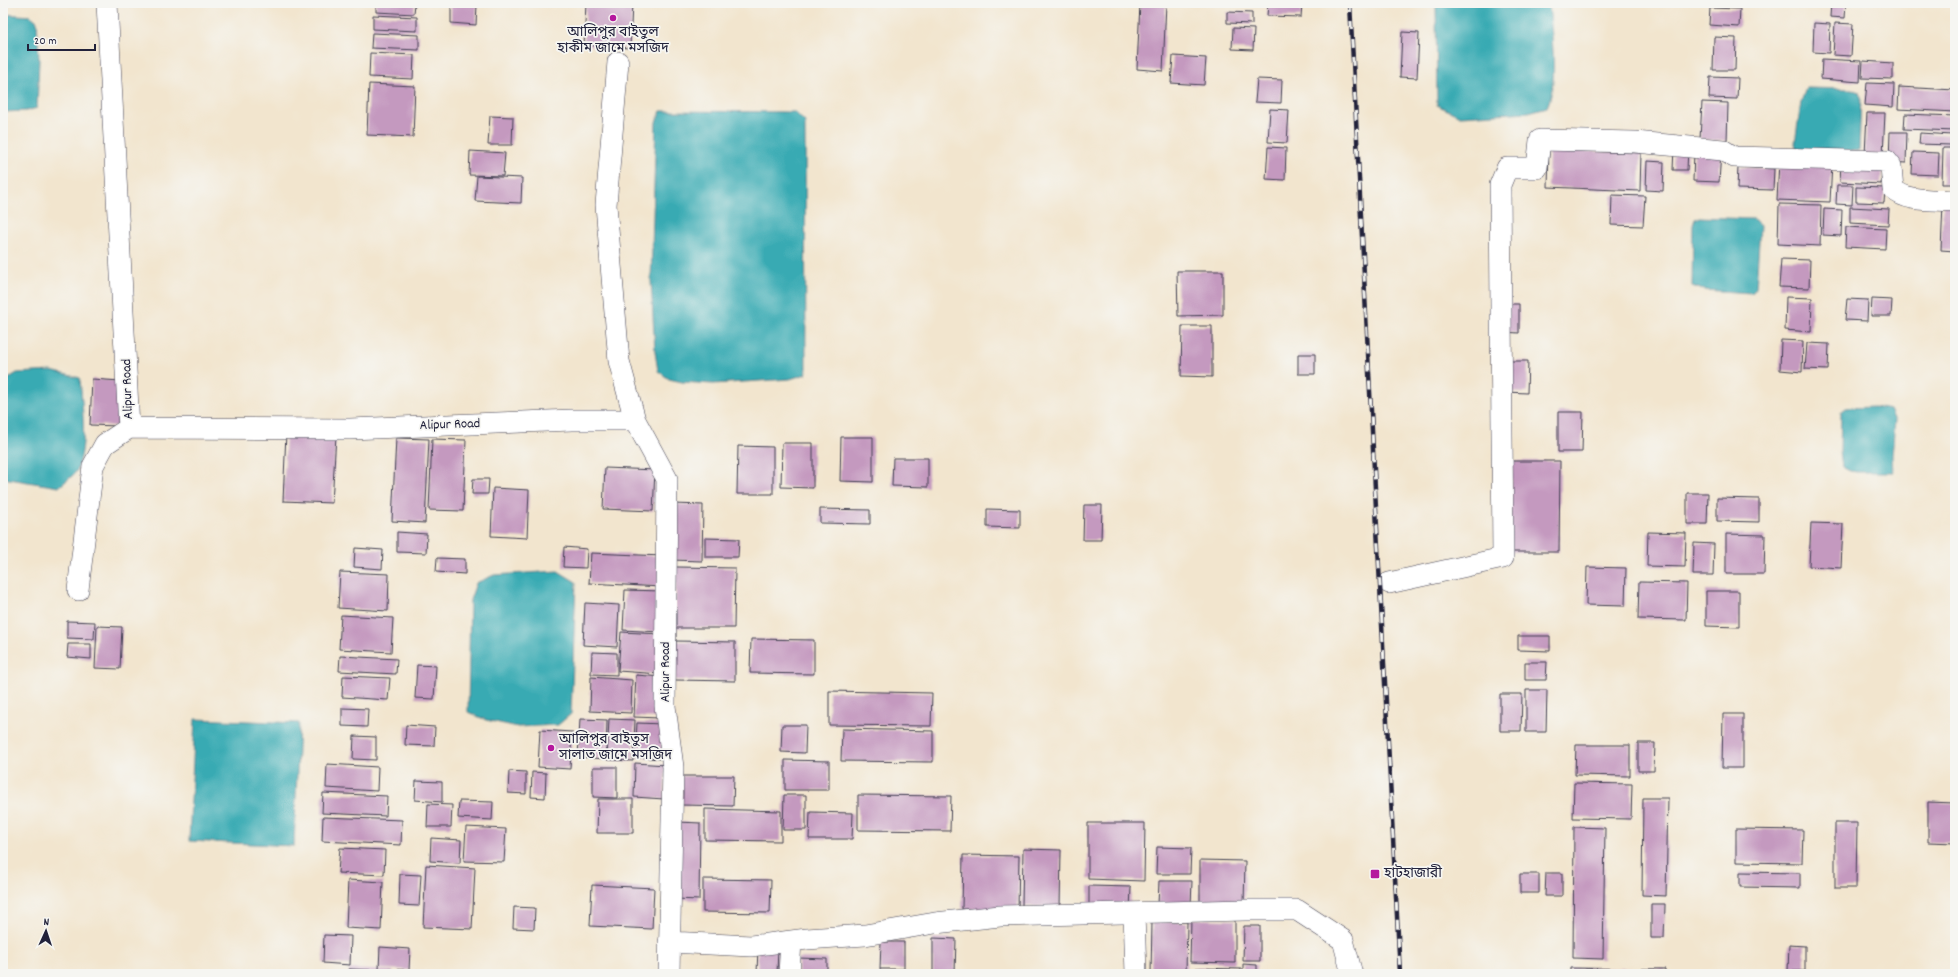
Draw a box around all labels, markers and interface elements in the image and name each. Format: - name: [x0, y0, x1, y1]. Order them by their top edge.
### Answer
- marker: আলিপুর বাইতুল হাকীম জামে মসজিদ: [608, 13, 618, 23]
- place label: আলিপুর বাইতুল হাকীম জামে মসজিদ: [556, 23, 669, 59]
- scale bar: [28, 26, 95, 52]
- text: 20 m: [34, 33, 57, 50]
- street label: Alipur Road: [117, 358, 139, 420]
- street label: Alipur Road: [419, 414, 481, 436]
- street label: Alipur Road: [656, 642, 676, 702]
- place label: আলিপুর বাইতুস সালাত জামে মসজিদ: [558, 730, 672, 766]
- marker: আলিপুর বাইতুস সালাত জামে মসজিদ: [546, 743, 556, 753]
- place label: হাটহাজারী: [1383, 864, 1442, 884]
- marker: হাটহাজারী: [1369, 868, 1381, 880]
- north arrow: [26, 911, 66, 951]
- text: N: [43, 915, 50, 931]

